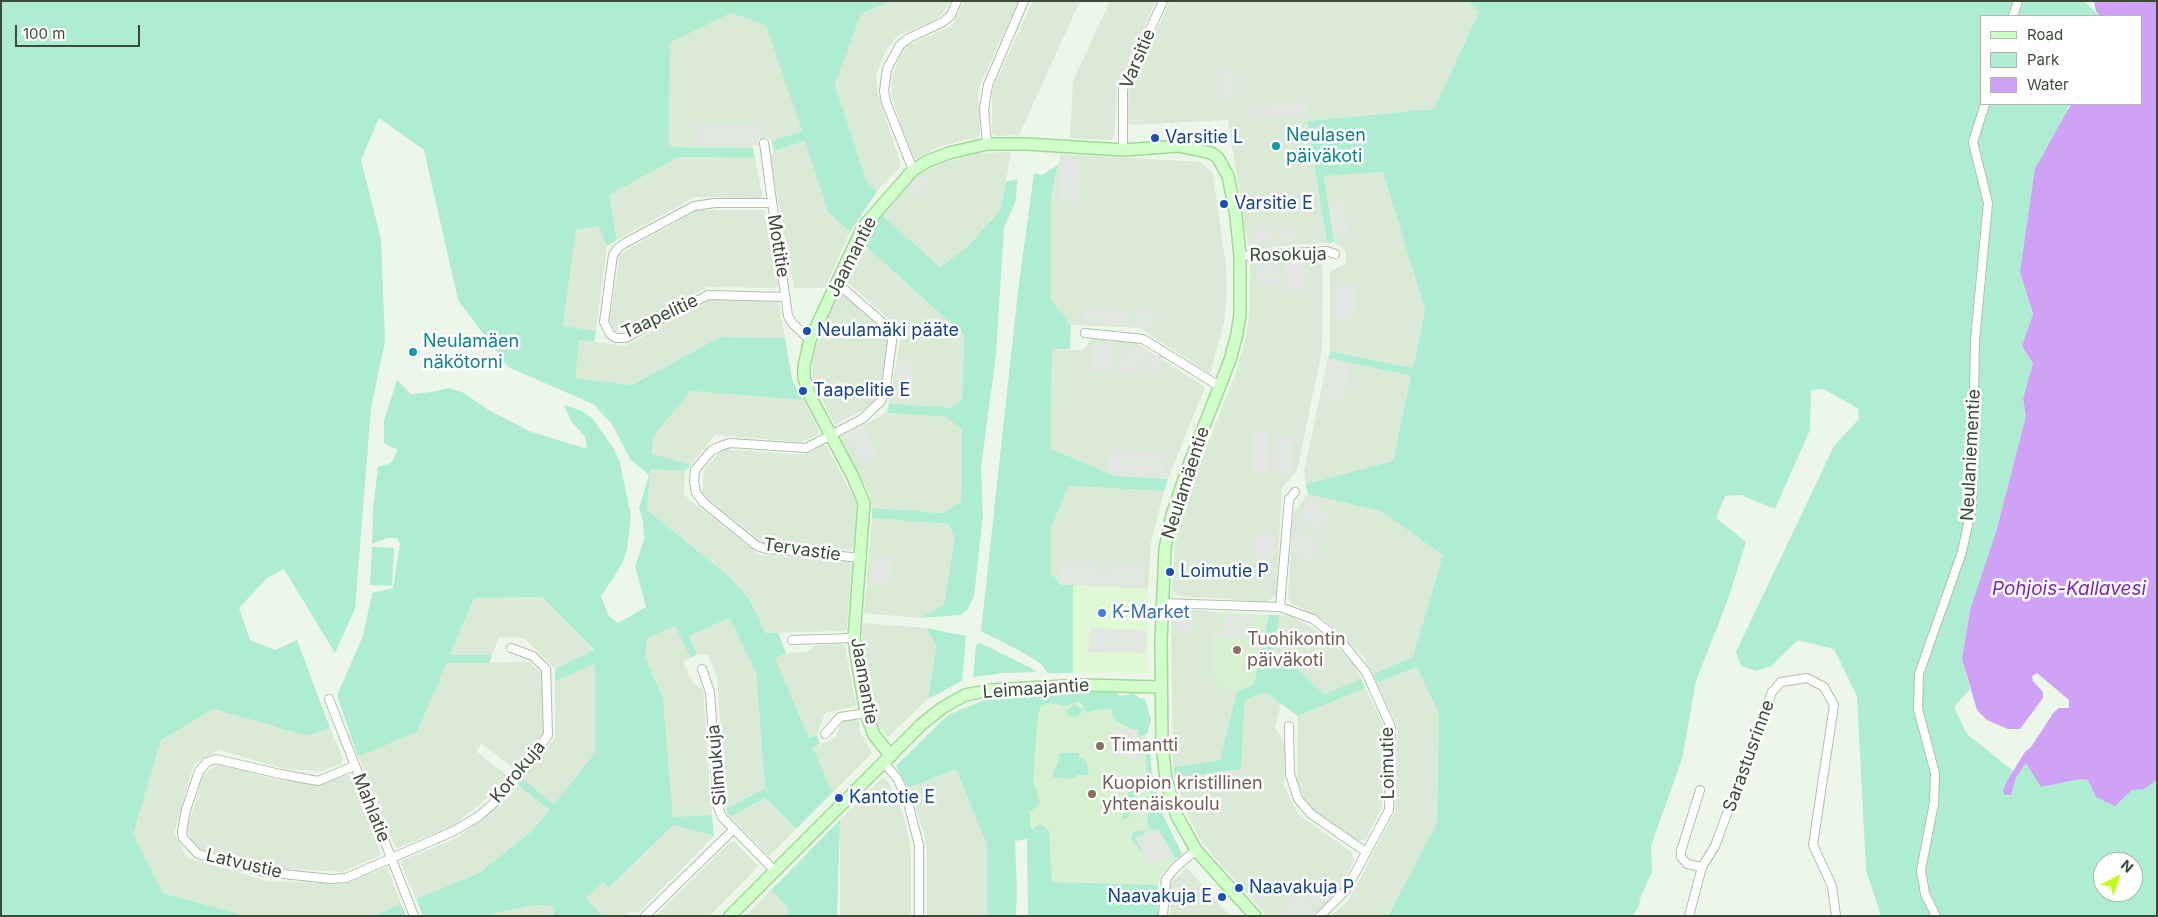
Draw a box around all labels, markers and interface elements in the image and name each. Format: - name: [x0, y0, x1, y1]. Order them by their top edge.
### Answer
- scale bar: [18, 15, 142, 47]
- legend: [1980, 15, 2143, 105]
- text: 100 m: [23, 24, 65, 43]
- text: Road: [2027, 25, 2063, 44]
- street label: Varsitie: [1116, 26, 1160, 92]
- text: Park: [2027, 50, 2059, 69]
- text: Water: [2027, 75, 2069, 94]
- place label: Neulasen päiväkoti: [1286, 125, 1366, 168]
- place label: Varsitie L: [1165, 127, 1243, 149]
- marker: Varsitie L: [1149, 132, 1161, 144]
- marker: Neulasen päiväkoti: [1270, 140, 1282, 152]
- place label: Varsitie E: [1234, 193, 1313, 215]
- marker: Varsitie E: [1218, 198, 1230, 210]
- street label: Mottitie: [762, 213, 794, 279]
- street label: Jaamantie: [822, 213, 882, 301]
- street label: Rosokuja: [1249, 244, 1327, 266]
- street label: Taapelitie: [619, 290, 701, 344]
- place label: Neulamäki pääte: [817, 320, 959, 342]
- marker: Neulamäki pääte: [801, 325, 813, 337]
- place label: Neulamäen näkötorni: [423, 331, 519, 374]
- marker: Neulamäen näkötorni: [407, 346, 419, 358]
- place label: Taapelitie E: [813, 380, 910, 402]
- marker: Taapelitie E: [797, 385, 809, 397]
- street label: Neulaniementie: [1957, 388, 1985, 522]
- street label: Neulamäentie: [1158, 424, 1214, 542]
- street label: Tervastie: [762, 534, 842, 566]
- place label: Loimutie P: [1180, 561, 1269, 583]
- marker: Loimutie P: [1164, 566, 1176, 578]
- water label: Pohjois-Kallavesi: [1992, 578, 2146, 600]
- place label: K-Market: [1112, 602, 1190, 624]
- marker: K-Market: [1096, 607, 1108, 619]
- place label: Tuohikontin päiväkoti: [1247, 629, 1346, 672]
- street label: Jaamantie: [846, 636, 882, 726]
- marker: Tuohikontin päiväkoti: [1231, 644, 1243, 656]
- street label: Leimaajantie: [982, 674, 1090, 704]
- street label: Sarastusrinne: [1719, 697, 1779, 815]
- street label: Silmukuja: [703, 723, 731, 807]
- street label: Loimutie: [1377, 727, 1399, 799]
- place label: Timantti: [1110, 735, 1178, 757]
- street label: Korokuja: [486, 737, 550, 807]
- marker: Timantti: [1094, 740, 1106, 752]
- street label: Mahlatie: [347, 770, 395, 846]
- place label: Kuopion kristillinen yhtenäiskoulu: [1102, 773, 1263, 816]
- place label: Kantotie E: [849, 787, 935, 809]
- marker: Kuopion kristillinen yhtenäiskoulu: [1086, 788, 1098, 800]
- marker: Kantotie E: [833, 792, 845, 804]
- street label: Latvustie: [204, 845, 284, 883]
- north arrow: [2093, 852, 2143, 902]
- text: N: [2118, 856, 2137, 876]
- place label: Naavakuja P: [1249, 877, 1354, 899]
- marker: Naavakuja P: [1233, 882, 1245, 894]
- place label: Naavakuja E: [1107, 886, 1212, 908]
- marker: Naavakuja E: [1216, 891, 1228, 903]

